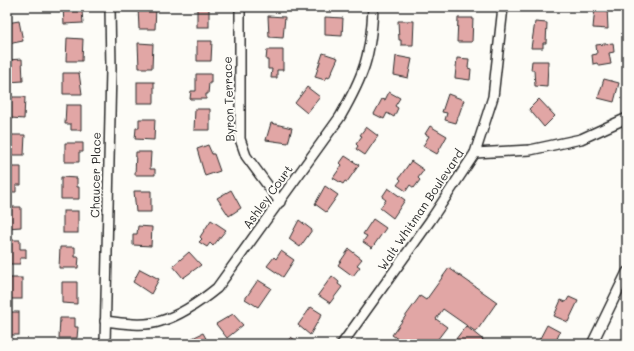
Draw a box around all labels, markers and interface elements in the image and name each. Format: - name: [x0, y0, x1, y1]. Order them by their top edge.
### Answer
- street label: Byron Terrace: [219, 56, 237, 142]
- street label: Chaucer Place: [86, 132, 104, 218]
- street label: Walt Whitman Boulevard: [374, 145, 467, 273]
- street label: Ashley Court: [239, 161, 296, 231]

